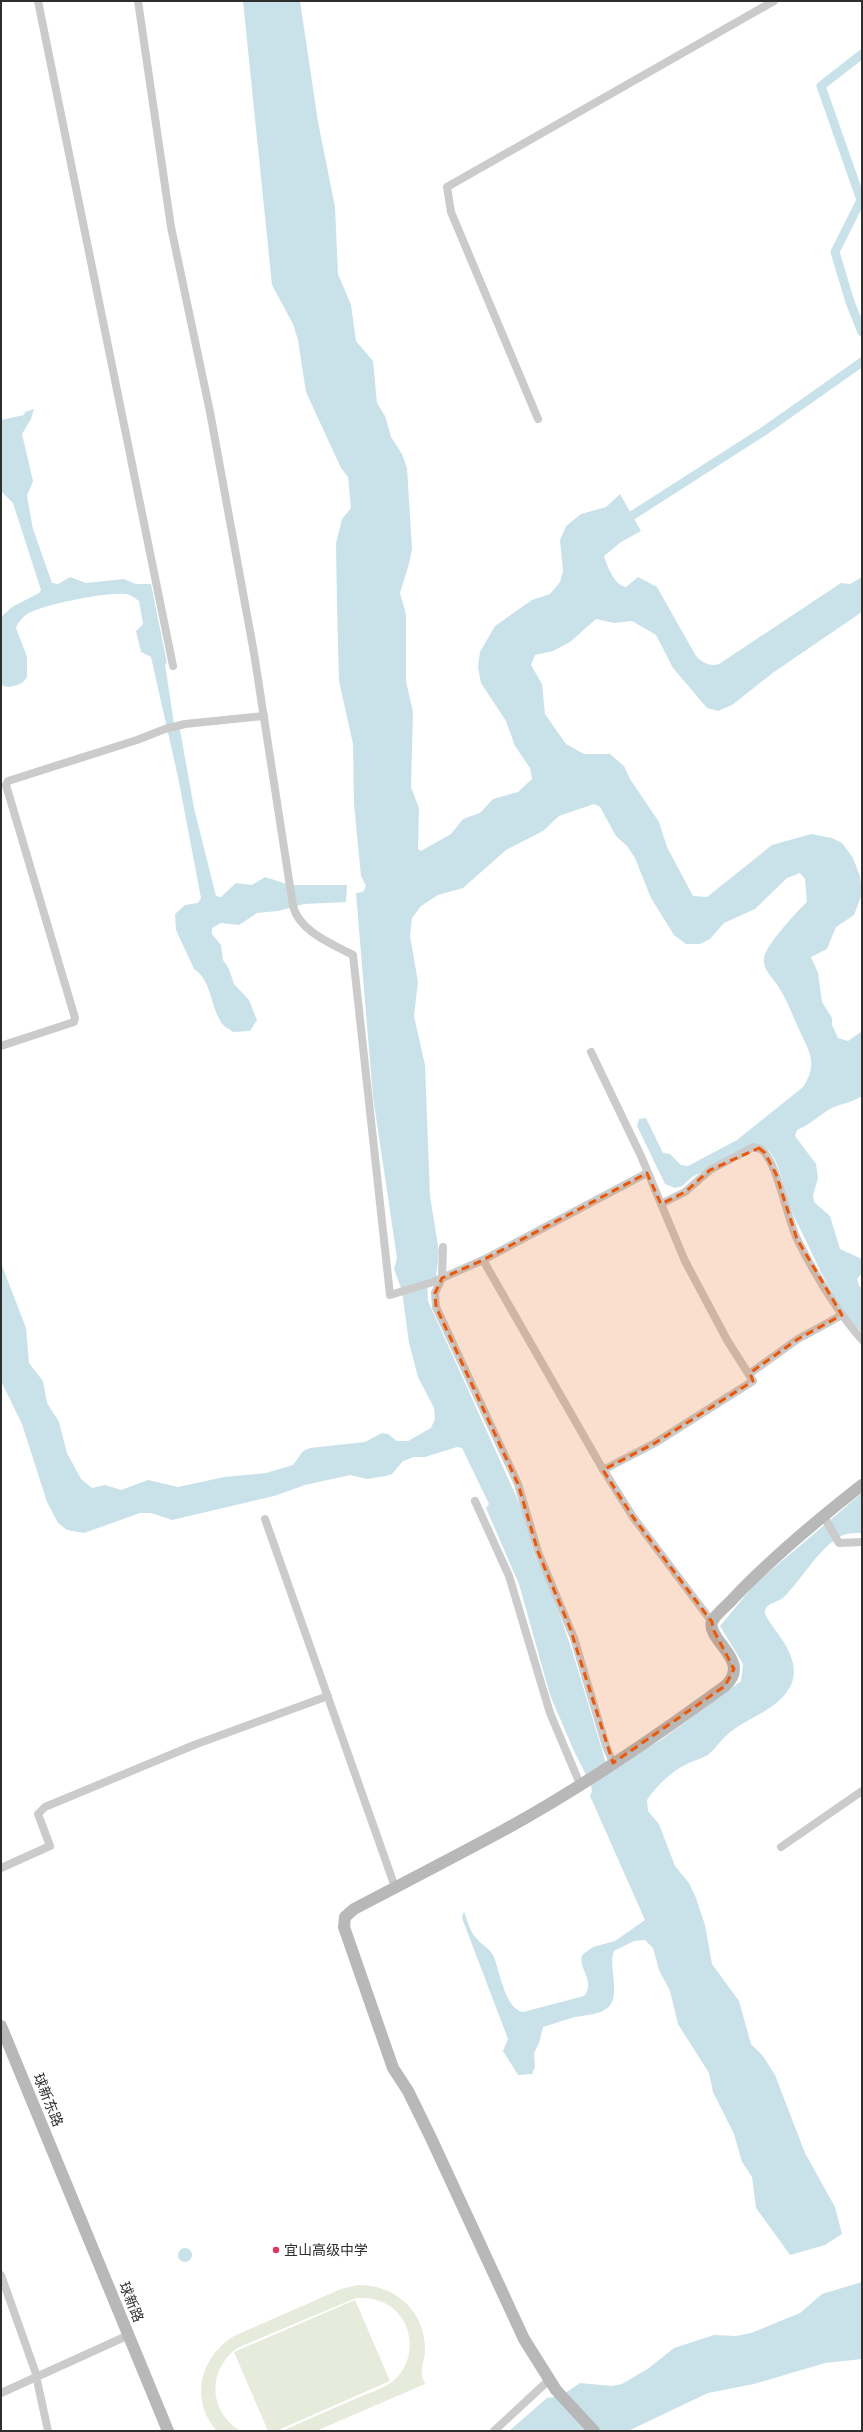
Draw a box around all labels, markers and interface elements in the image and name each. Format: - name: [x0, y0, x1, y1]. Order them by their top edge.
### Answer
- street label: 球新东路: [30, 2071, 66, 2129]
- place label: 宜山高级中学: [284, 2242, 368, 2259]
- marker: 宜山高级中学: [271, 2245, 281, 2255]
- street label: 球新路: [115, 2279, 147, 2325]

